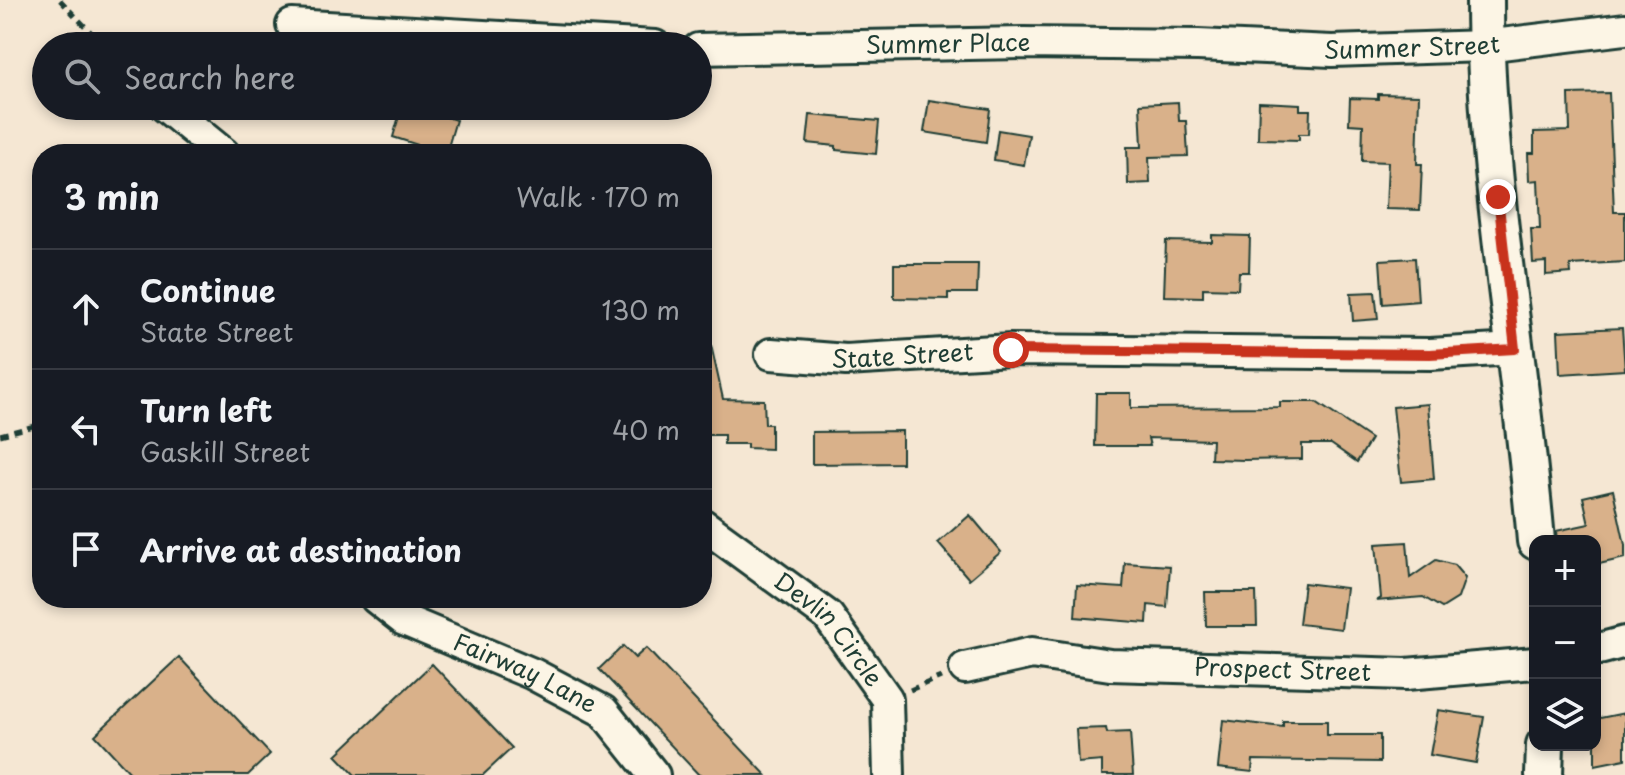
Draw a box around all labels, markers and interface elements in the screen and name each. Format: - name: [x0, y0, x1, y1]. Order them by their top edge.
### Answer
- street label: Summer Place: [865, 23, 1031, 62]
- street label: Summer Street: [1323, 24, 1501, 67]
- search box: [32, 32, 712, 120]
- icon: search: [60, 54, 104, 98]
- text: Search here: [124, 54, 296, 99]
- text: 3 min: [64, 170, 160, 222]
- text: Walk · 170 m: [516, 177, 680, 216]
- route end: [1480, 179, 1516, 215]
- text: Continue: [140, 267, 275, 312]
- icon: ahead: [64, 287, 108, 331]
- text: 130 m: [601, 290, 680, 329]
- text: State Street: [140, 312, 293, 351]
- street label: State Street: [831, 332, 974, 376]
- route start: [993, 332, 1029, 368]
- text: Turn left: [140, 387, 272, 432]
- icon: left: [64, 407, 108, 451]
- text: 40 m: [612, 410, 680, 449]
- text: Gaskill Street: [140, 432, 310, 471]
- icon: arrive: [64, 527, 108, 571]
- text: Arrive at destination: [140, 527, 462, 572]
- map controls: [1529, 535, 1601, 751]
- button: +: [1529, 535, 1601, 607]
- street label: Devlin Circle: [767, 562, 893, 694]
- button: −: [1529, 607, 1601, 679]
- street label: Fairway Lane: [448, 623, 604, 721]
- street label: Prospect Street: [1193, 648, 1372, 689]
- button: layers: [1529, 679, 1601, 751]

